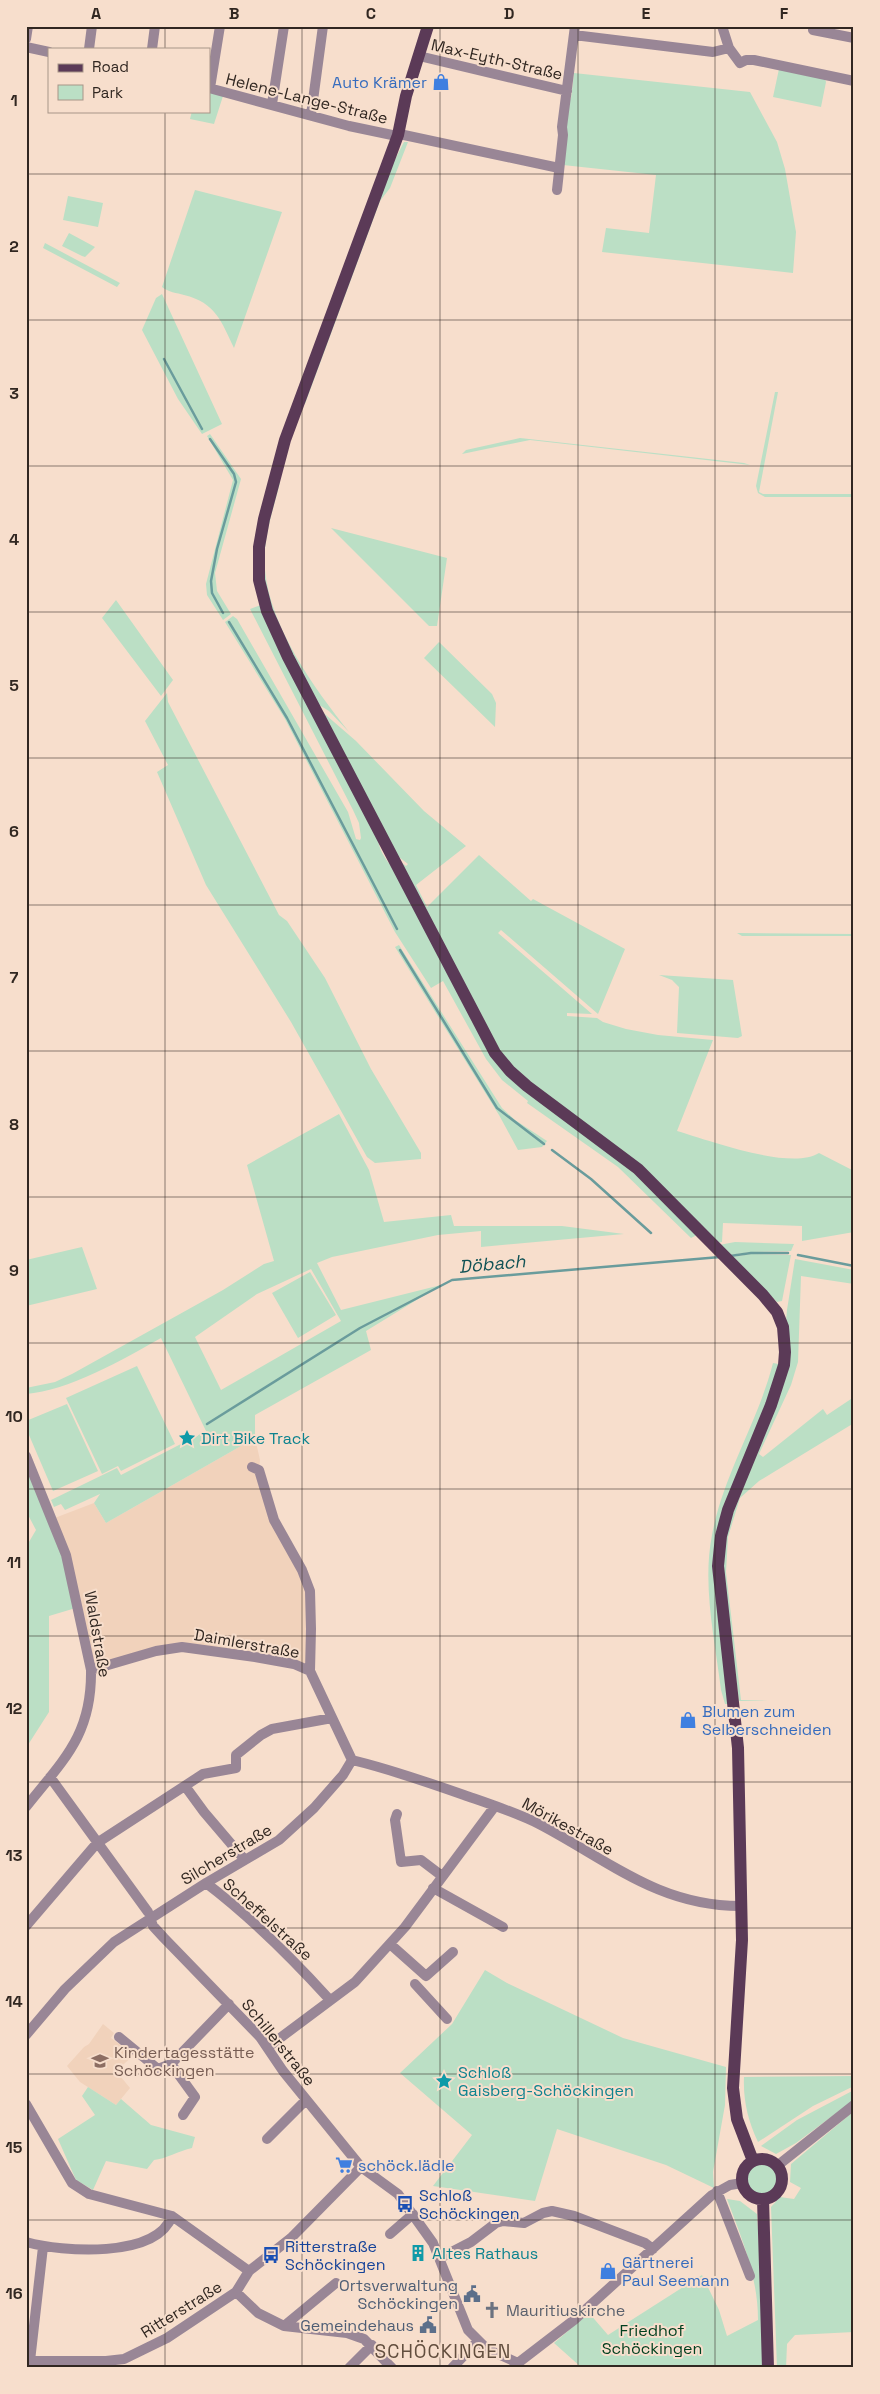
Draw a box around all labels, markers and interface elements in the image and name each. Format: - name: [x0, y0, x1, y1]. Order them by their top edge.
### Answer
- text: A: [91, 3, 101, 24]
- text: B: [229, 3, 239, 24]
- text: C: [366, 3, 376, 24]
- text: D: [504, 3, 514, 24]
- text: E: [642, 3, 651, 24]
- text: F: [780, 3, 789, 24]
- street label: Max-Eyth-Straße: [429, 34, 565, 85]
- legend: [48, 48, 210, 112]
- text: Road: [92, 57, 129, 76]
- street label: Helene-Lange-Straße: [224, 68, 390, 129]
- place label: Auto Krämer: [332, 72, 427, 93]
- shop icon: Auto Krämer: [431, 72, 451, 92]
- text: Park: [92, 83, 123, 102]
- text: 1: [10, 90, 18, 111]
- text: 2: [9, 236, 19, 257]
- text: 3: [9, 383, 19, 404]
- text: 4: [9, 529, 19, 550]
- text: 5: [9, 675, 19, 696]
- text: 6: [9, 821, 19, 842]
- text: 7: [10, 967, 19, 988]
- text: 8: [9, 1114, 19, 1135]
- water label: Döbach: [458, 1249, 527, 1278]
- text: 9: [9, 1260, 19, 1281]
- text: 10: [5, 1406, 23, 1427]
- place icon: Dirt Bike Track: [177, 1428, 197, 1448]
- place label: Dirt Bike Track: [201, 1428, 310, 1449]
- text: 11: [7, 1552, 21, 1573]
- street label: Waldstraße: [80, 1589, 115, 1679]
- street label: Daimlerstraße: [192, 1624, 301, 1663]
- text: 12: [6, 1698, 22, 1719]
- place label: Blumen zum Selberschneiden: [702, 1701, 831, 1740]
- shop icon: Blumen zum Selberschneiden: [678, 1710, 698, 1730]
- street label: Mörikestraße: [518, 1793, 617, 1860]
- street label: Silcherstraße: [177, 1819, 276, 1890]
- text: 13: [6, 1845, 23, 1866]
- street label: Scheffelstraße: [218, 1874, 317, 1965]
- text: 14: [5, 1991, 23, 2012]
- street label: Schillerstraße: [237, 1994, 320, 2090]
- place label: Kindertagesstätte Schöckingen: [114, 2042, 255, 2081]
- school or university icon: Kindertagesstätte Schöckingen: [90, 2051, 110, 2071]
- place label: Schloß Gaisberg-Schöckingen: [458, 2062, 634, 2101]
- place icon: Schloß Gaisberg-Schöckingen: [434, 2071, 454, 2091]
- text: 15: [6, 2137, 23, 2158]
- supermarket icon: schöck.lädle: [334, 2155, 354, 2175]
- place label: schöck.lädle: [358, 2155, 455, 2176]
- place label: Schloß Schöckingen: [419, 2185, 520, 2224]
- bus stop icon: Schloß Schöckingen: [395, 2194, 415, 2214]
- place label: Ritterstraße Schöckingen: [285, 2236, 386, 2275]
- building icon: Altes Rathaus: [408, 2243, 428, 2263]
- place label: Altes Rathaus: [432, 2243, 538, 2264]
- bus stop icon: Ritterstraße Schöckingen: [261, 2245, 281, 2265]
- place label: Gärtnerei Paul Seemann: [622, 2252, 730, 2291]
- shop icon: Gärtnerei Paul Seemann: [598, 2261, 618, 2281]
- place label: Ortsverwaltung Schöckingen: [339, 2275, 458, 2314]
- street label: Ritterstraße: [137, 2276, 226, 2343]
- text: 16: [5, 2283, 23, 2304]
- public building icon: Ortsverwaltung Schöckingen: [462, 2284, 482, 2304]
- church icon: Mauritiuskirche: [482, 2300, 502, 2320]
- place label: Mauritiuskirche: [506, 2300, 625, 2321]
- place label: Gemeindehaus: [300, 2315, 414, 2336]
- public building icon: Gemeindehaus: [418, 2315, 438, 2335]
- park label: Friedhof Schöckingen: [602, 2320, 702, 2359]
- district label: SCHÖCKINGEN: [375, 2339, 511, 2364]

